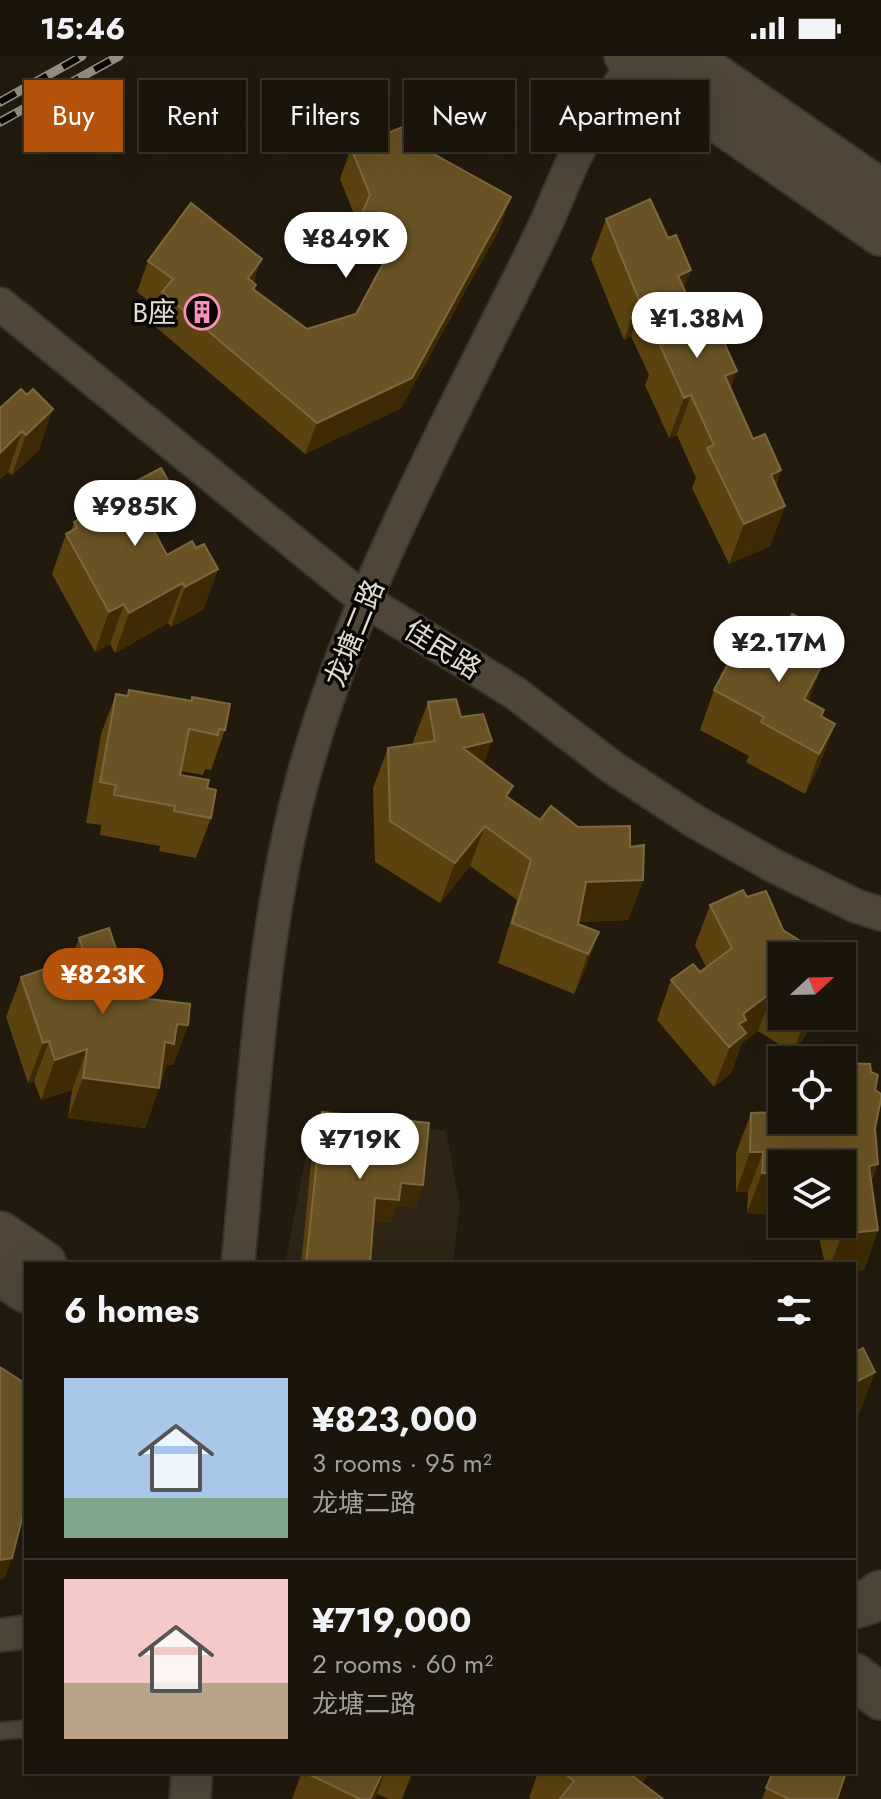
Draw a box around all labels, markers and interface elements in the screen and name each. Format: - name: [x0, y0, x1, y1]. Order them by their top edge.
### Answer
- text: 15:46: [40, 7, 125, 50]
- chip: Buy: [24, 80, 123, 152]
- chip: Rent: [139, 80, 246, 152]
- chip: Filters: [262, 80, 388, 152]
- chip: New: [404, 80, 515, 152]
- chip: Apartment: [531, 80, 709, 152]
- pin: ¥849K: [290, 212, 402, 280]
- text: ¥849K: [302, 219, 390, 257]
- place label: B座: [132, 292, 176, 333]
- pin: ¥1.38M: [632, 292, 762, 360]
- building icon: B座: [183, 293, 221, 331]
- text: ¥1.38M: [650, 299, 744, 337]
- pin: ¥985K: [79, 480, 191, 548]
- text: ¥985K: [92, 487, 178, 525]
- street label: 龙塘二路: [314, 574, 394, 693]
- street label: 佳民路: [396, 610, 489, 689]
- pin: ¥2.17M: [714, 616, 844, 684]
- text: ¥2.17M: [732, 623, 826, 661]
- north arrow: [768, 942, 856, 1030]
- map controls: [768, 942, 856, 1238]
- pin: ¥823K: [47, 948, 159, 1016]
- text: ¥823K: [60, 955, 146, 993]
- button: locate: [768, 1046, 856, 1134]
- pin: ¥719K: [304, 1113, 416, 1181]
- text: ¥719K: [319, 1120, 401, 1158]
- button: layers: [768, 1150, 856, 1238]
- text: 6 homes: [64, 1286, 199, 1335]
- icon: filters: [772, 1288, 816, 1332]
- text: ¥823,000: [312, 1395, 478, 1444]
- icon: home: [128, 1410, 224, 1506]
- text: 3 rooms · 95 m²: [312, 1444, 492, 1482]
- text: 龙塘二路: [312, 1484, 416, 1522]
- text: ¥719,000: [312, 1596, 471, 1645]
- icon: home: [128, 1611, 224, 1707]
- text: 2 rooms · 60 m²: [312, 1645, 493, 1683]
- text: 龙塘二路: [312, 1685, 416, 1723]

